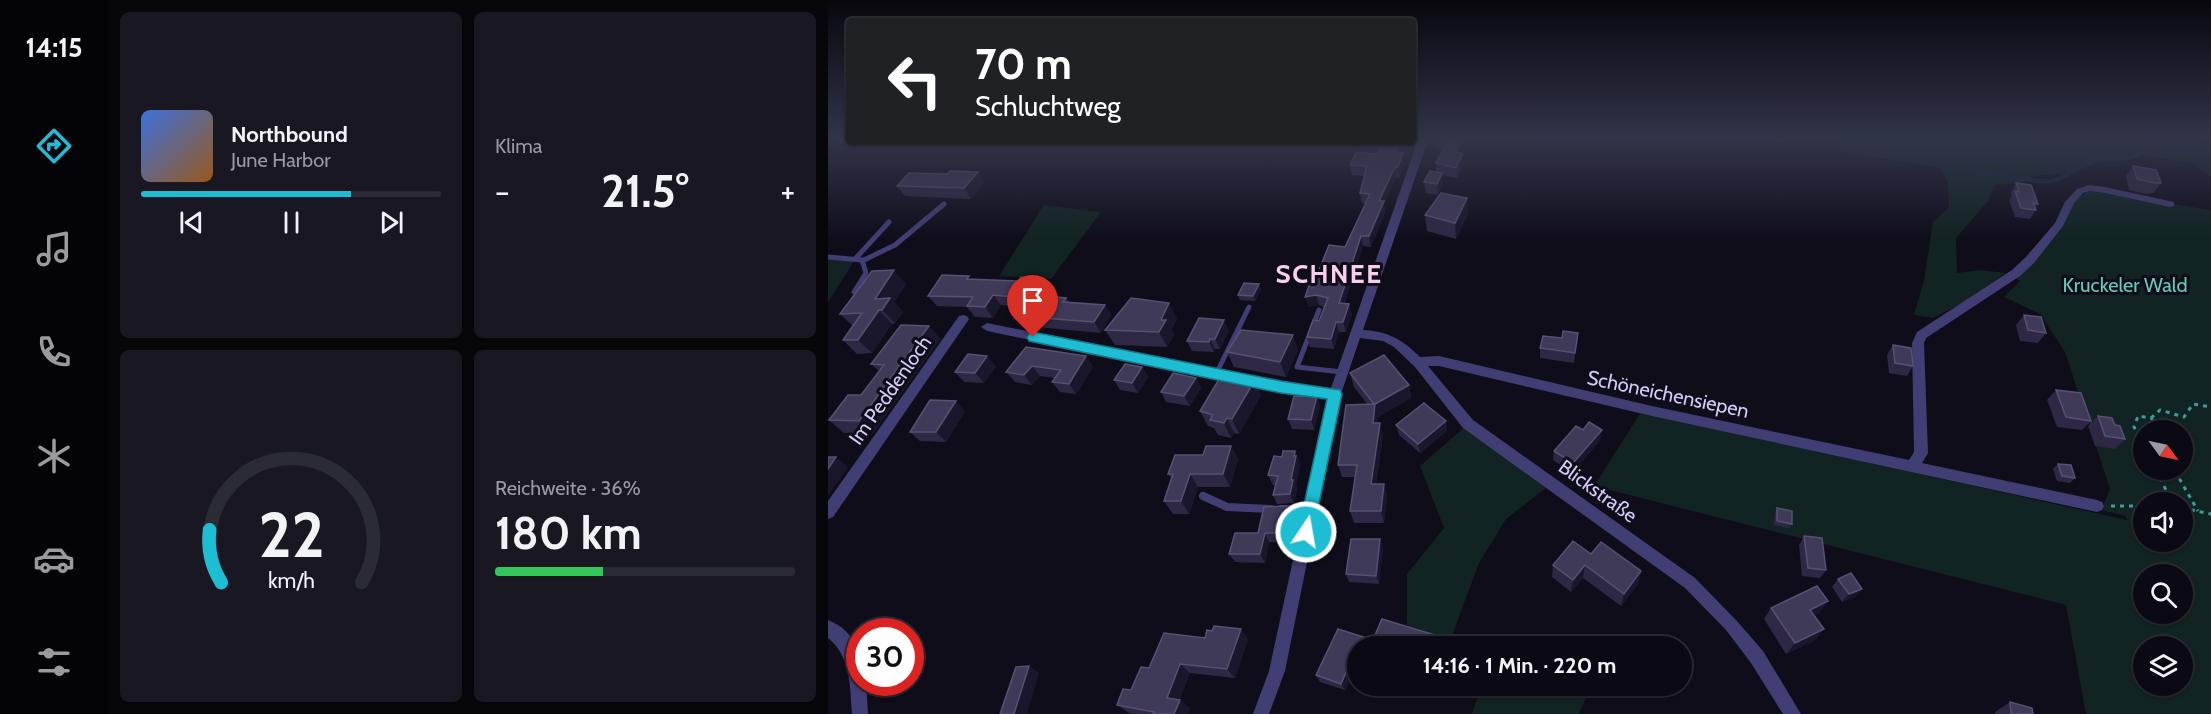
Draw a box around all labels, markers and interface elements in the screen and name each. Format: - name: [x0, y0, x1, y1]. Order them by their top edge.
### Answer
- text: 14:15: [25, 31, 83, 64]
- text: 70 m: [975, 38, 1072, 90]
- icon: left: [876, 42, 954, 120]
- text: Schluchtweg: [975, 90, 1121, 123]
- text: Northbound: [231, 121, 348, 148]
- icon: directions: [33, 125, 75, 167]
- text: Klima: [495, 134, 542, 158]
- text: June Harbor: [231, 148, 331, 172]
- text: 21.5°: [601, 164, 689, 218]
- text: −: [495, 171, 510, 211]
- text: +: [780, 171, 795, 211]
- icon: previous: [175, 206, 208, 239]
- icon: pause: [275, 206, 308, 239]
- icon: next: [375, 206, 408, 239]
- icon: music: [33, 228, 75, 270]
- district label: SCHNEE: [1276, 258, 1382, 290]
- park label: Kruckeler Wald: [2062, 273, 2188, 297]
- pin: [1007, 275, 1058, 337]
- icon: arrive: [1016, 284, 1049, 317]
- icon: phone: [33, 331, 75, 373]
- street label: Im Peddenloch: [844, 331, 936, 449]
- street label: Schöneichensiepen: [1585, 365, 1751, 423]
- north arrow: [2133, 420, 2193, 480]
- map controls: [2133, 420, 2193, 696]
- icon: climate: [33, 435, 75, 477]
- street label: Blickstraße: [1554, 454, 1642, 528]
- text: Reichweite · 36%: [495, 476, 641, 500]
- button: sound: [2133, 492, 2193, 552]
- text: 22: [258, 497, 324, 573]
- position arrow: [1274, 500, 1338, 564]
- text: 180 km: [495, 506, 642, 560]
- icon: car: [33, 538, 75, 580]
- button: search: [2133, 564, 2193, 624]
- text: km/h: [268, 567, 314, 593]
- speed limit sign: 30: [846, 618, 924, 696]
- button: layers: [2133, 636, 2193, 696]
- icon: filters: [33, 641, 75, 683]
- text: 14:16 · 1 Min. · 220 m: [1423, 652, 1616, 679]

